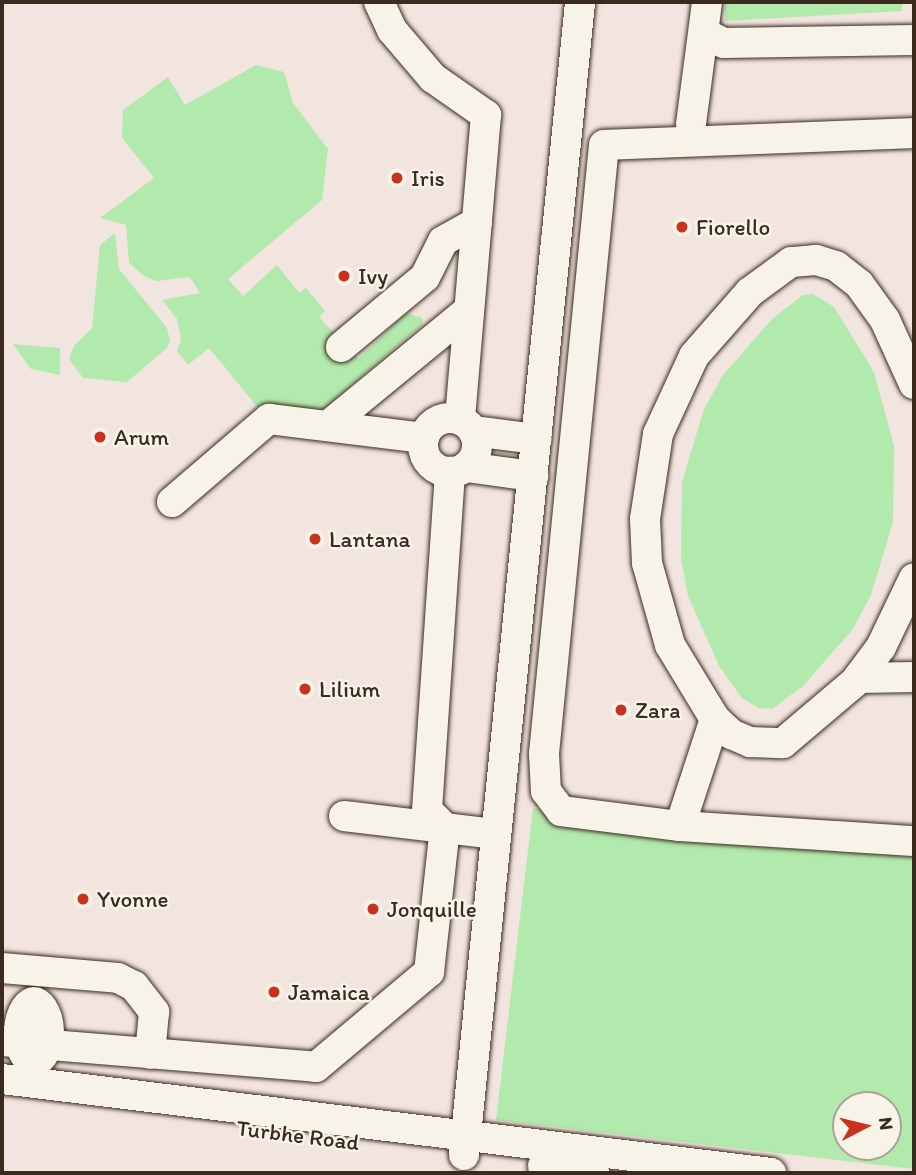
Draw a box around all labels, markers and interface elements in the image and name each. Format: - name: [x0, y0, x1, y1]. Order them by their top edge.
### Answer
- place label: Iris: [411, 164, 445, 192]
- marker: Iris: [389, 170, 405, 186]
- place label: Fiorello: [696, 213, 770, 241]
- marker: Fiorello: [674, 219, 690, 235]
- place label: Ivy: [358, 262, 388, 290]
- marker: Ivy: [336, 268, 352, 284]
- place label: Arum: [114, 423, 169, 451]
- marker: Arum: [92, 429, 108, 445]
- place label: Lantana: [329, 525, 410, 553]
- marker: Lantana: [307, 531, 323, 547]
- place label: Lilium: [319, 675, 380, 703]
- marker: Lilium: [297, 681, 313, 697]
- place label: Zara: [635, 696, 681, 724]
- marker: Zara: [613, 702, 629, 718]
- place label: Yvonne: [97, 885, 169, 913]
- marker: Yvonne: [75, 891, 91, 907]
- place label: Jonquille: [387, 895, 477, 923]
- marker: Jonquille: [365, 901, 381, 917]
- place label: Jamaica: [288, 978, 370, 1006]
- marker: Jamaica: [266, 984, 282, 1000]
- north arrow: [832, 1091, 902, 1161]
- street label: Turbhe Road: [235, 1114, 361, 1156]
- text: N: [874, 1116, 899, 1131]

